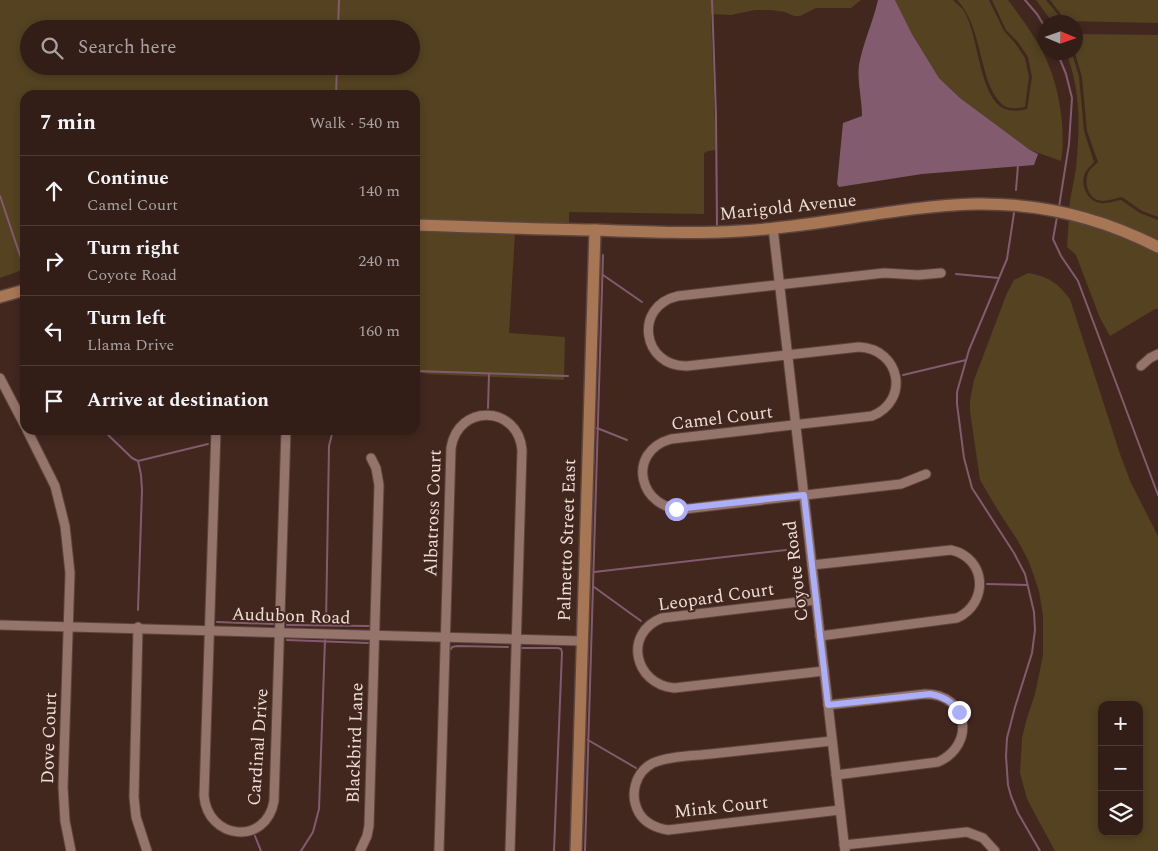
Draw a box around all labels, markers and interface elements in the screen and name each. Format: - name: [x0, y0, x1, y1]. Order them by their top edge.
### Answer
- north arrow: [1038, 15, 1083, 60]
- search box: [20, 20, 420, 75]
- text: Search here: [78, 33, 177, 62]
- icon: search: [38, 34, 66, 62]
- text: 7 min: [40, 107, 96, 139]
- text: Walk · 540 m: [309, 111, 400, 135]
- text: Continue: [87, 164, 169, 193]
- icon: ahead: [40, 177, 68, 205]
- text: 140 m: [358, 179, 400, 203]
- street label: Marigold Avenue: [718, 186, 858, 228]
- text: Camel Court: [87, 193, 178, 217]
- text: Turn right: [87, 234, 180, 263]
- icon: right: [40, 247, 68, 275]
- text: 240 m: [358, 249, 400, 273]
- text: Coyote Road: [87, 263, 177, 287]
- text: Turn left: [87, 304, 166, 333]
- icon: left: [40, 317, 68, 345]
- text: 160 m: [358, 319, 400, 343]
- text: Llama Drive: [87, 333, 174, 357]
- text: Arrive at destination: [87, 386, 269, 415]
- icon: arrive: [40, 387, 68, 415]
- street label: Camel Court: [670, 398, 774, 438]
- street label: Albatross Court: [417, 449, 449, 577]
- street label: Palmetto Street East: [551, 458, 583, 622]
- route start: [665, 498, 688, 521]
- street label: Coyote Road: [776, 519, 816, 623]
- street label: Leopard Court: [656, 575, 776, 619]
- street label: Audubon Road: [231, 600, 351, 632]
- street label: Blackbird Lane: [339, 682, 371, 804]
- street label: Cardinal Drive: [240, 687, 276, 807]
- street label: Dove Court: [34, 692, 64, 784]
- route end: [948, 701, 971, 724]
- map controls: [1098, 701, 1143, 836]
- button: +: [1098, 701, 1143, 746]
- button: −: [1098, 746, 1143, 791]
- street label: Mink Court: [673, 789, 769, 825]
- button: layers: [1098, 791, 1143, 836]

